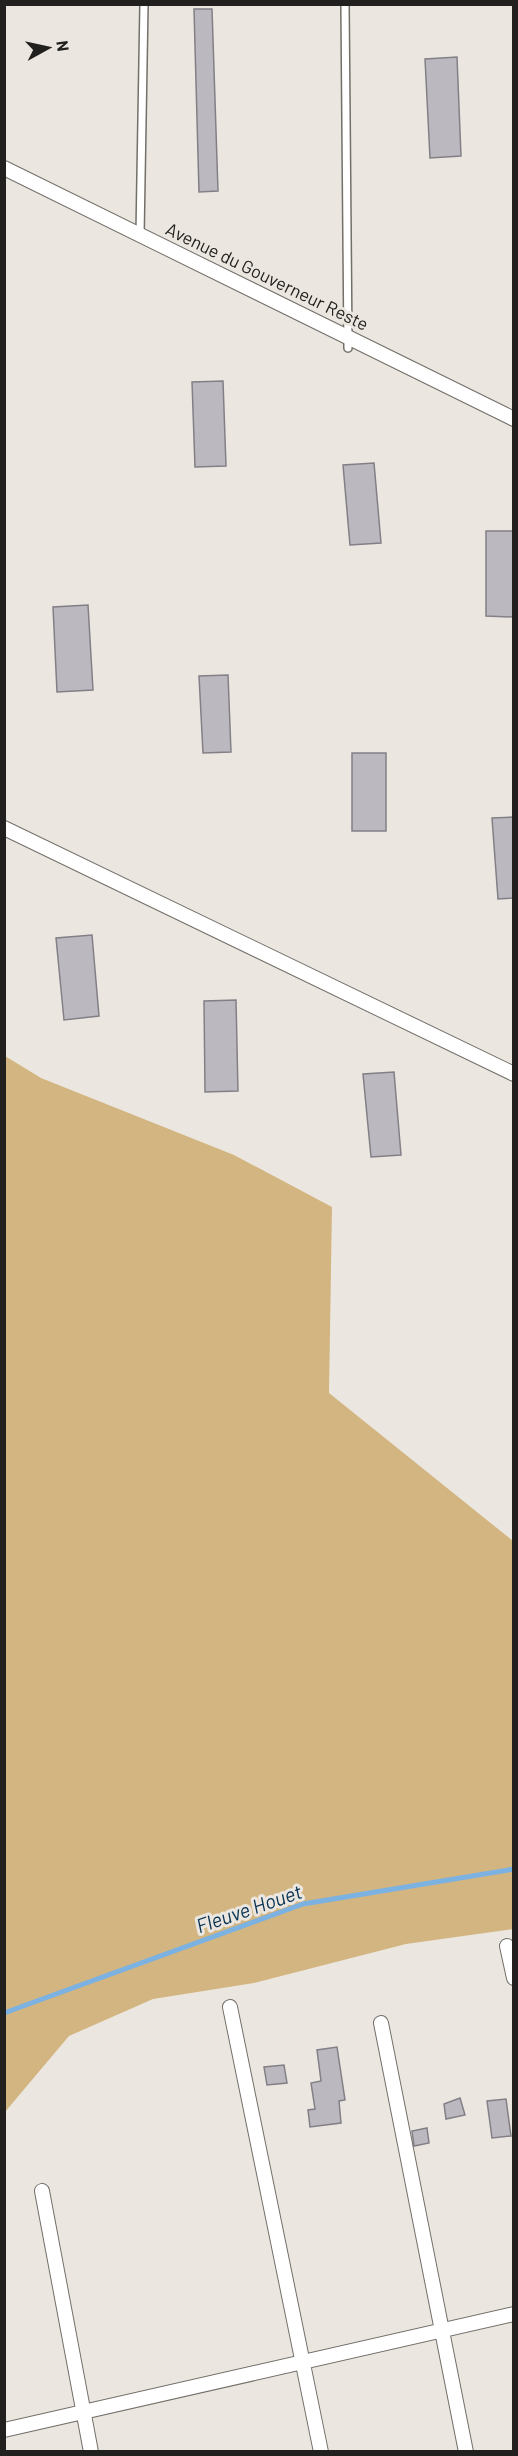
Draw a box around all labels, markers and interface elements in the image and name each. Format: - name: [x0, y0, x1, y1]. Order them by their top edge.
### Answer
- north arrow: [18, 18, 78, 78]
- text: N: [53, 39, 73, 52]
- street label: Avenue du Gouverneur Reste: [163, 217, 372, 335]
- water label: Fleuve Houet: [193, 1879, 305, 1937]

